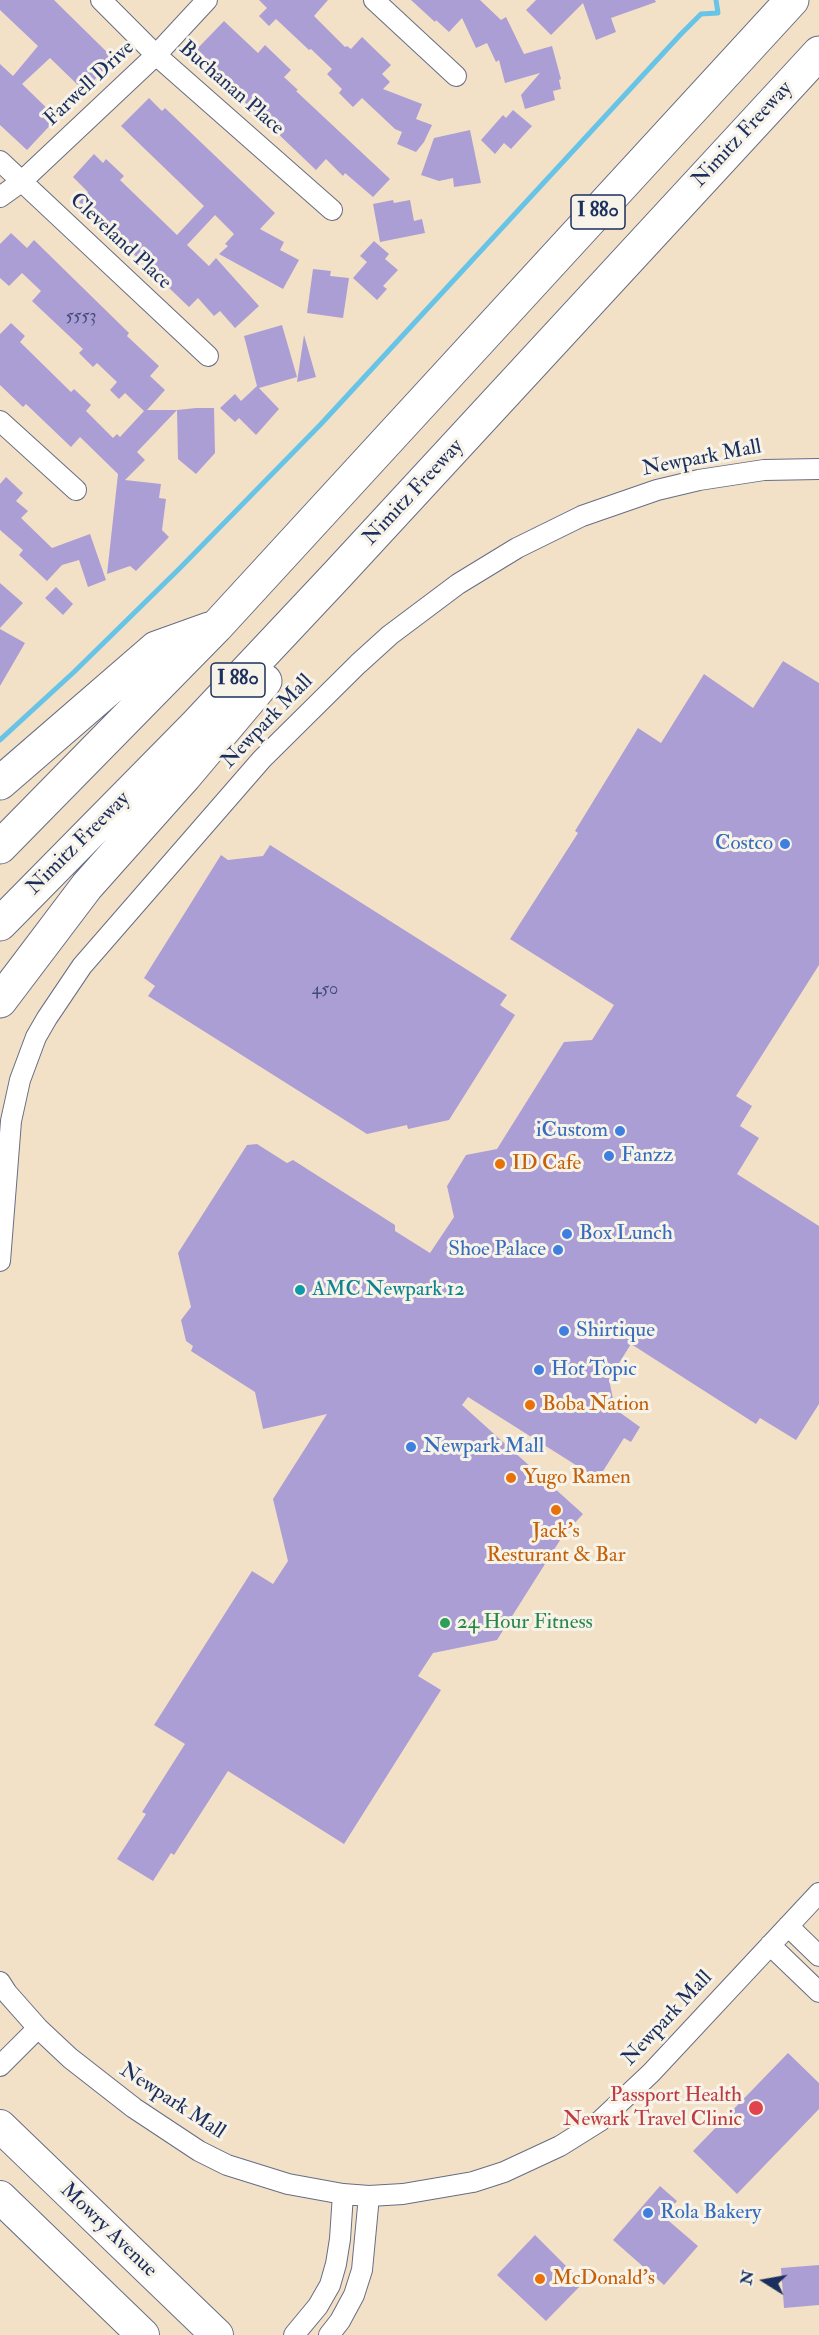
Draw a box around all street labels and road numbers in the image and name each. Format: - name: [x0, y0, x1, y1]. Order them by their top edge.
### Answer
- street label: Farwell Drive: [40, 36, 140, 132]
- street label: Buchanan Place: [173, 37, 289, 141]
- street label: Nimitz Freeway: [687, 77, 799, 193]
- street label: Cleveland Place: [64, 188, 176, 296]
- road number: I 880: [571, 195, 625, 229]
- street label: Nimitz Freeway: [358, 435, 470, 551]
- street label: Newpark Mall: [640, 435, 764, 483]
- road number: I 880: [211, 663, 265, 697]
- street label: Newpark Mall: [217, 670, 319, 774]
- street label: Nimitz Freeway: [22, 787, 136, 901]
- street label: Newpark Mall: [617, 1966, 719, 2072]
- street label: Newpark Mall: [114, 2058, 230, 2146]
- street label: Mowry Avenue: [54, 2178, 162, 2284]

